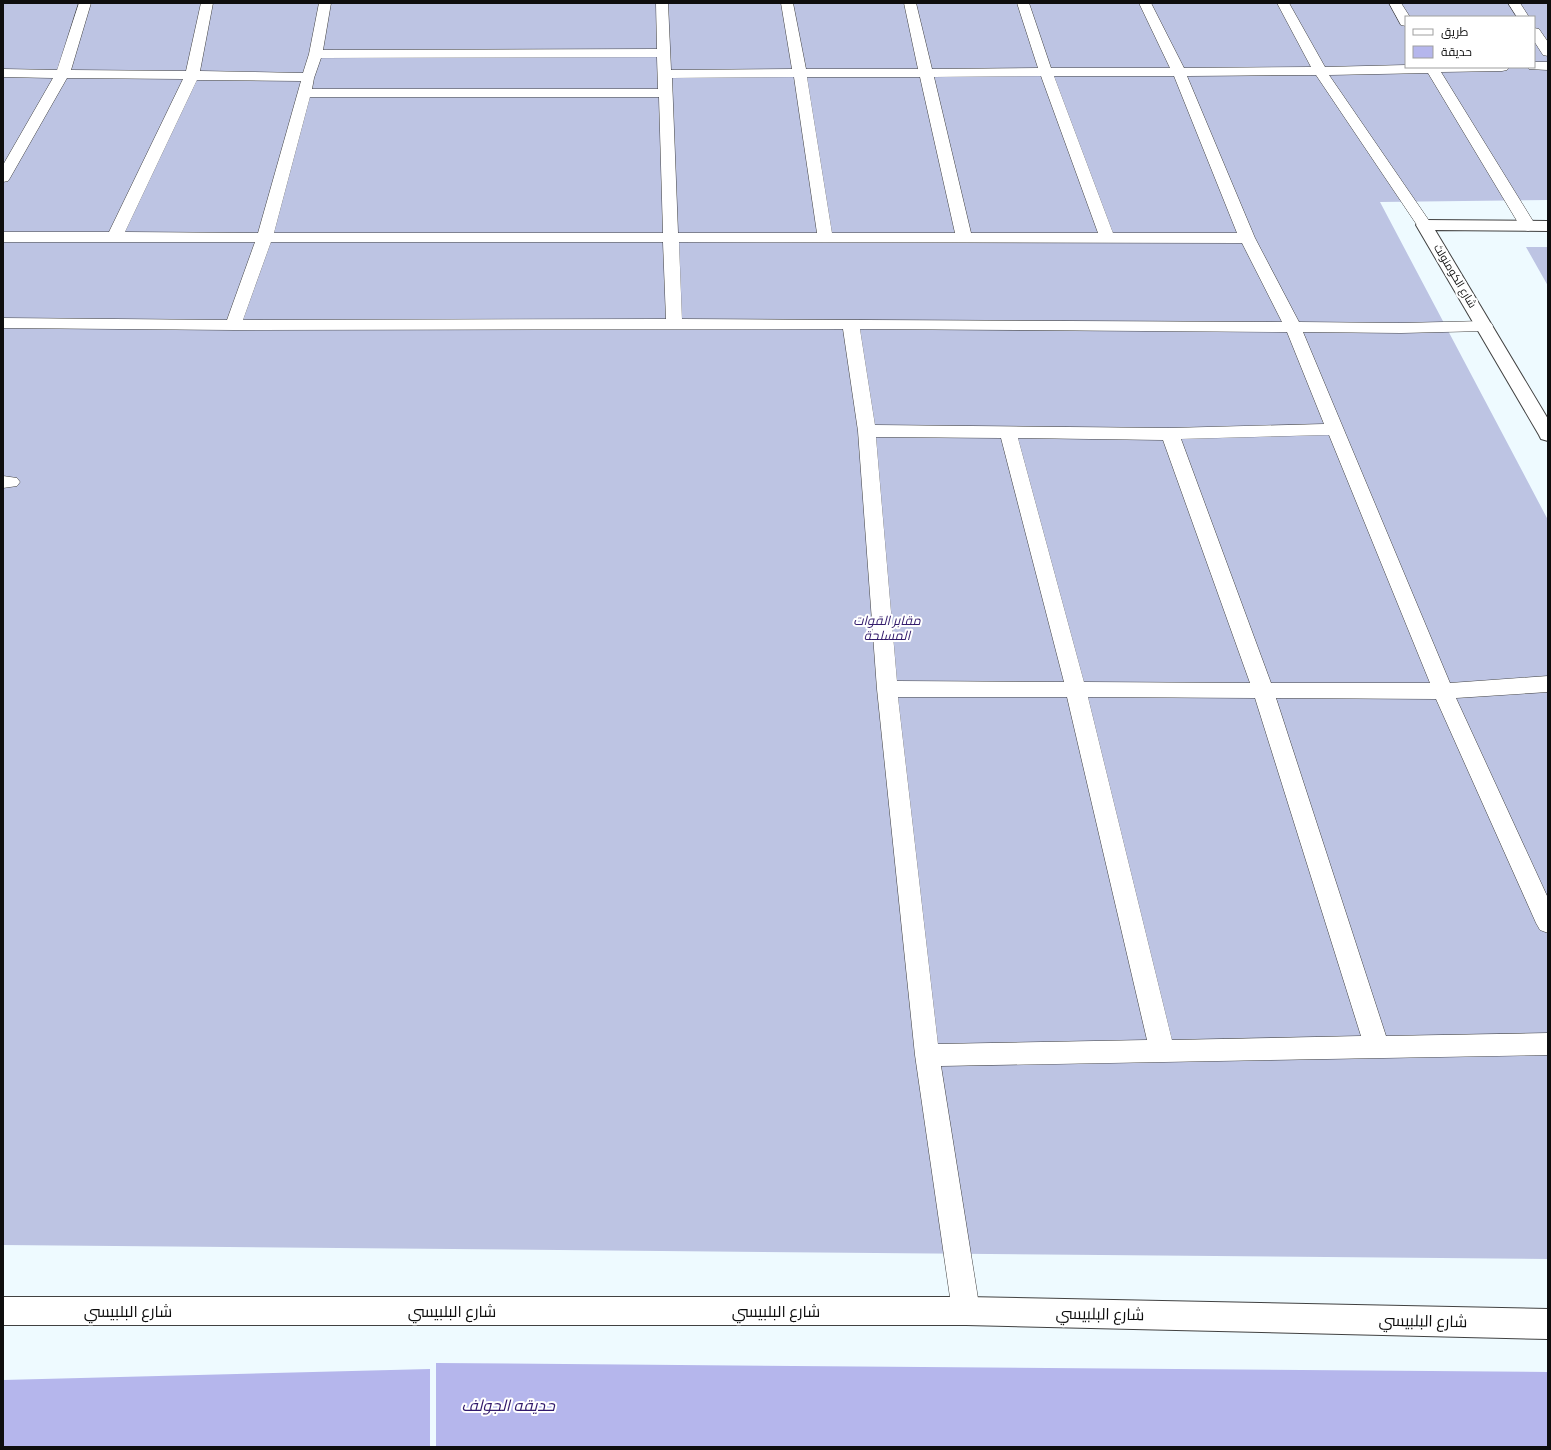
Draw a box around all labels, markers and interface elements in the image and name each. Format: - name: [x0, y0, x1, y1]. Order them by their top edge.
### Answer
- legend: [1405, 16, 1535, 68]
- text: طريق: [1441, 25, 1469, 39]
- text: حديقة: [1441, 45, 1472, 59]
- street label: شارع الكومنولث: [1430, 242, 1479, 311]
- park label: مقابر القوات المسلحة: [853, 613, 921, 643]
- street label: شارع البلبيسي: [84, 1302, 172, 1324]
- street label: شارع البلبيسي: [408, 1302, 496, 1324]
- street label: شارع البلبيسي: [732, 1302, 820, 1324]
- street label: شارع البلبيسي: [1055, 1304, 1145, 1327]
- street label: شارع البلبيسي: [1378, 1311, 1468, 1334]
- park label: حديقه الجولف: [461, 1396, 556, 1415]

